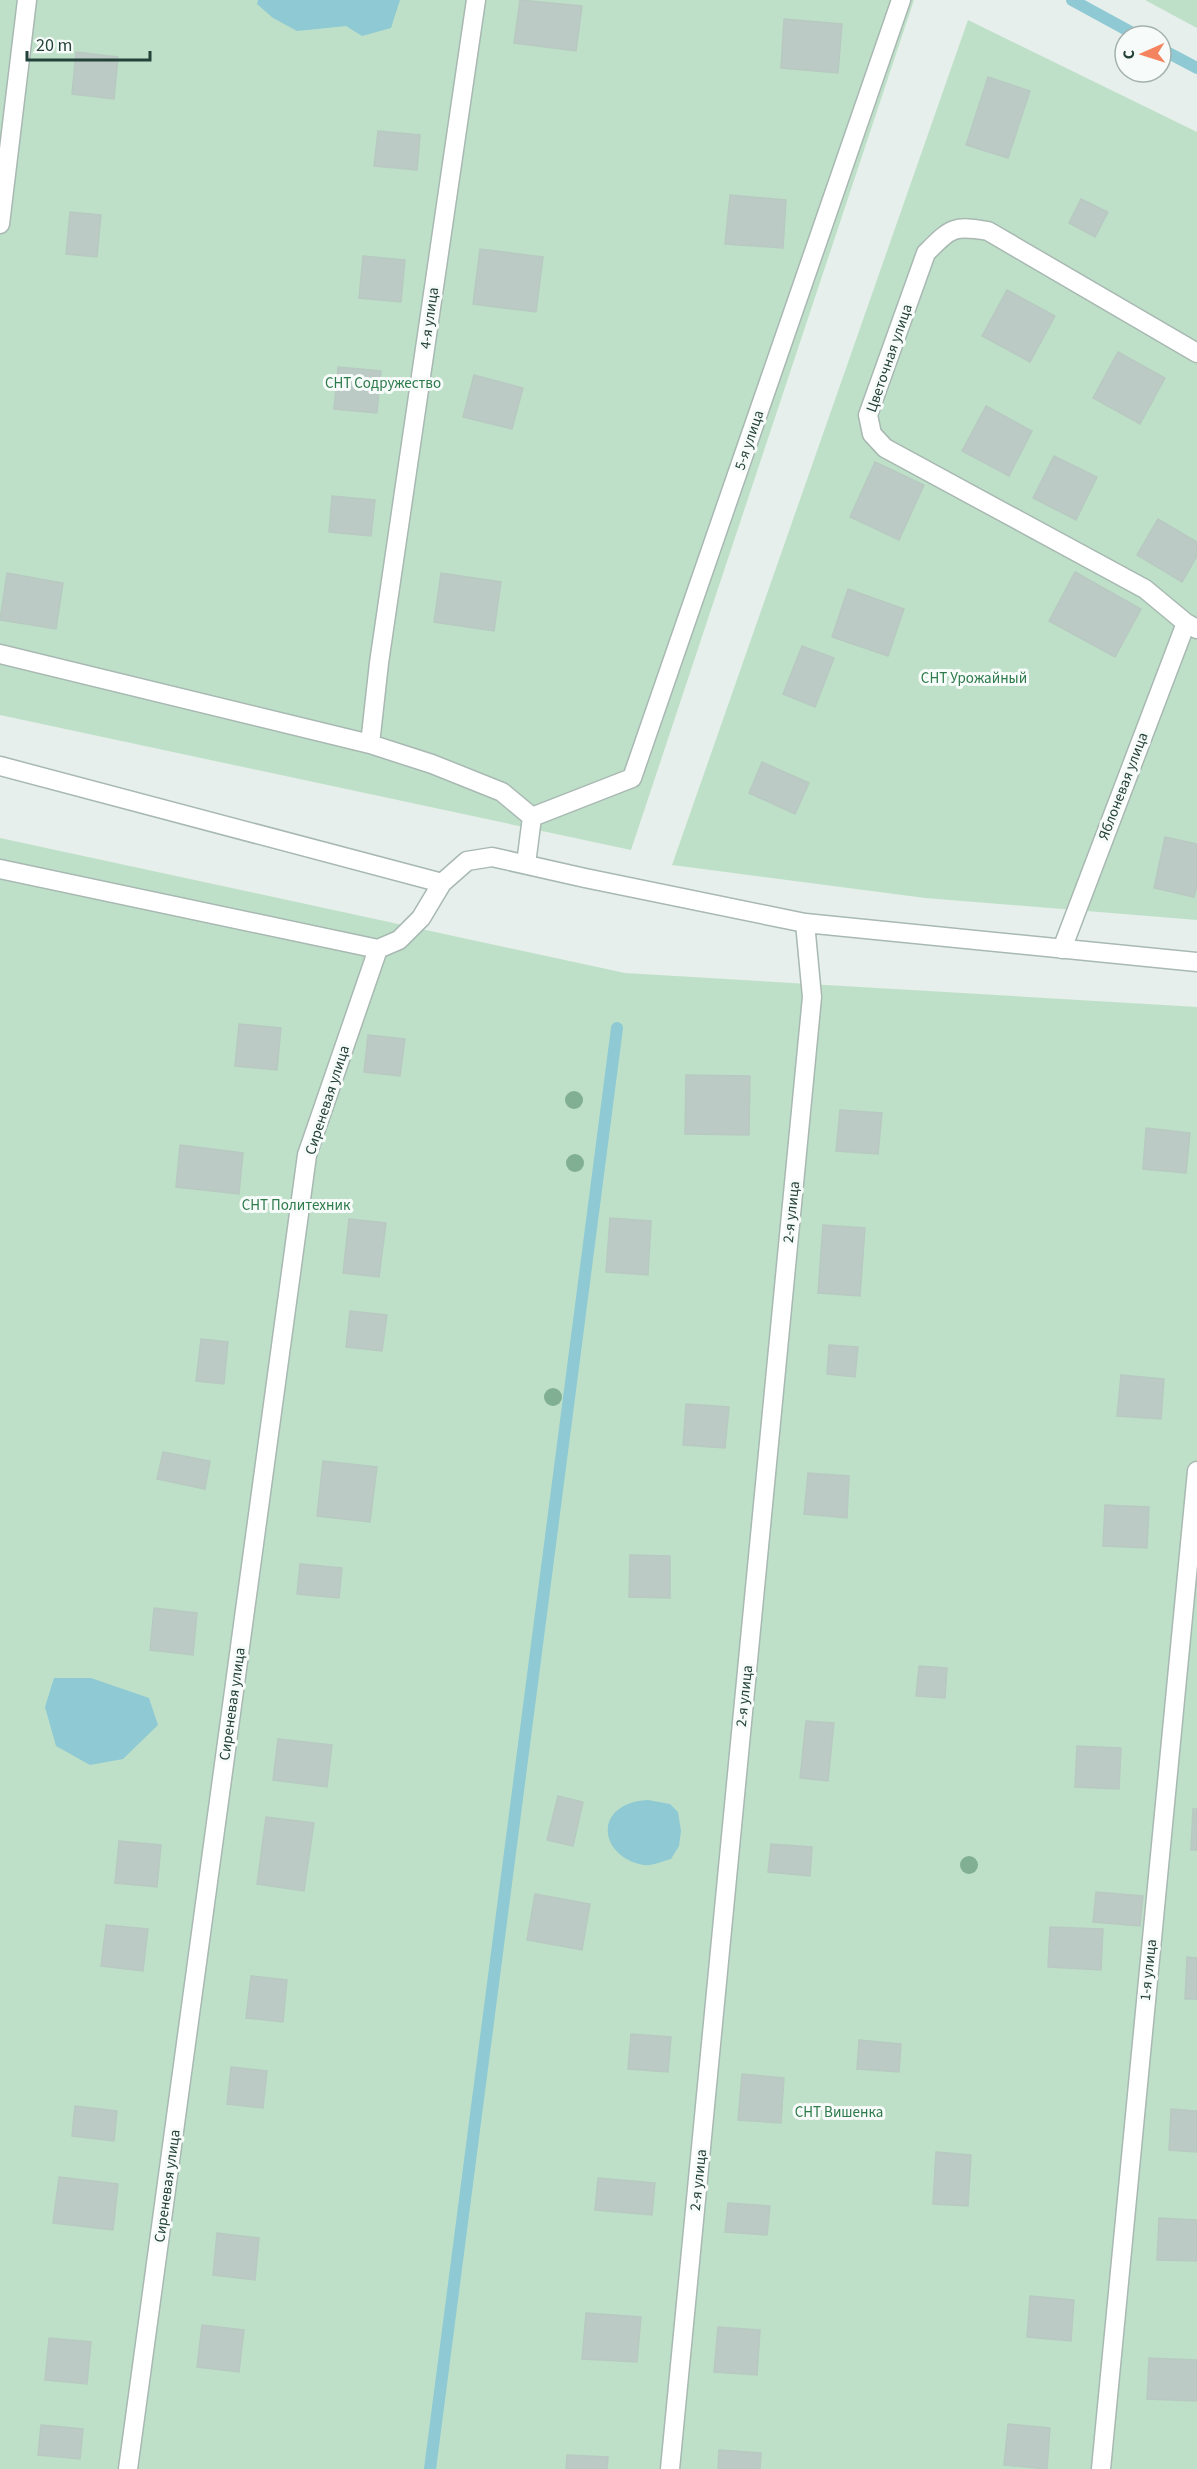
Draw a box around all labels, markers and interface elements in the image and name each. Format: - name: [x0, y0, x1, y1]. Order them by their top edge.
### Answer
- scale bar: [27, 24, 150, 62]
- north arrow: [1113, 24, 1173, 84]
- text: 20 m: [36, 33, 72, 58]
- text: С: [1118, 50, 1140, 60]
- street label: 4-я улица: [415, 286, 444, 350]
- street label: Цветочная улица: [861, 301, 918, 415]
- park label: СНТ Содружество: [325, 373, 441, 394]
- street label: 5-я улица: [729, 407, 769, 473]
- park label: СНТ Урожайный: [921, 668, 1027, 689]
- street label: Яблоневая улица: [1093, 729, 1154, 843]
- street label: Сиреневая улица: [300, 1043, 355, 1158]
- street label: 2-я улица: [778, 1180, 805, 1244]
- park label: СНТ Политехник: [242, 1195, 351, 1216]
- street label: Сиреневая улица: [214, 1646, 251, 1762]
- street label: 2-я улица: [731, 1664, 758, 1728]
- street label: 1-я улица: [1135, 1938, 1162, 2002]
- park label: СНТ Вишенка: [795, 2102, 883, 2123]
- street label: Сиреневая улица: [149, 2128, 186, 2244]
- street label: 2-я улица: [685, 2148, 712, 2212]

